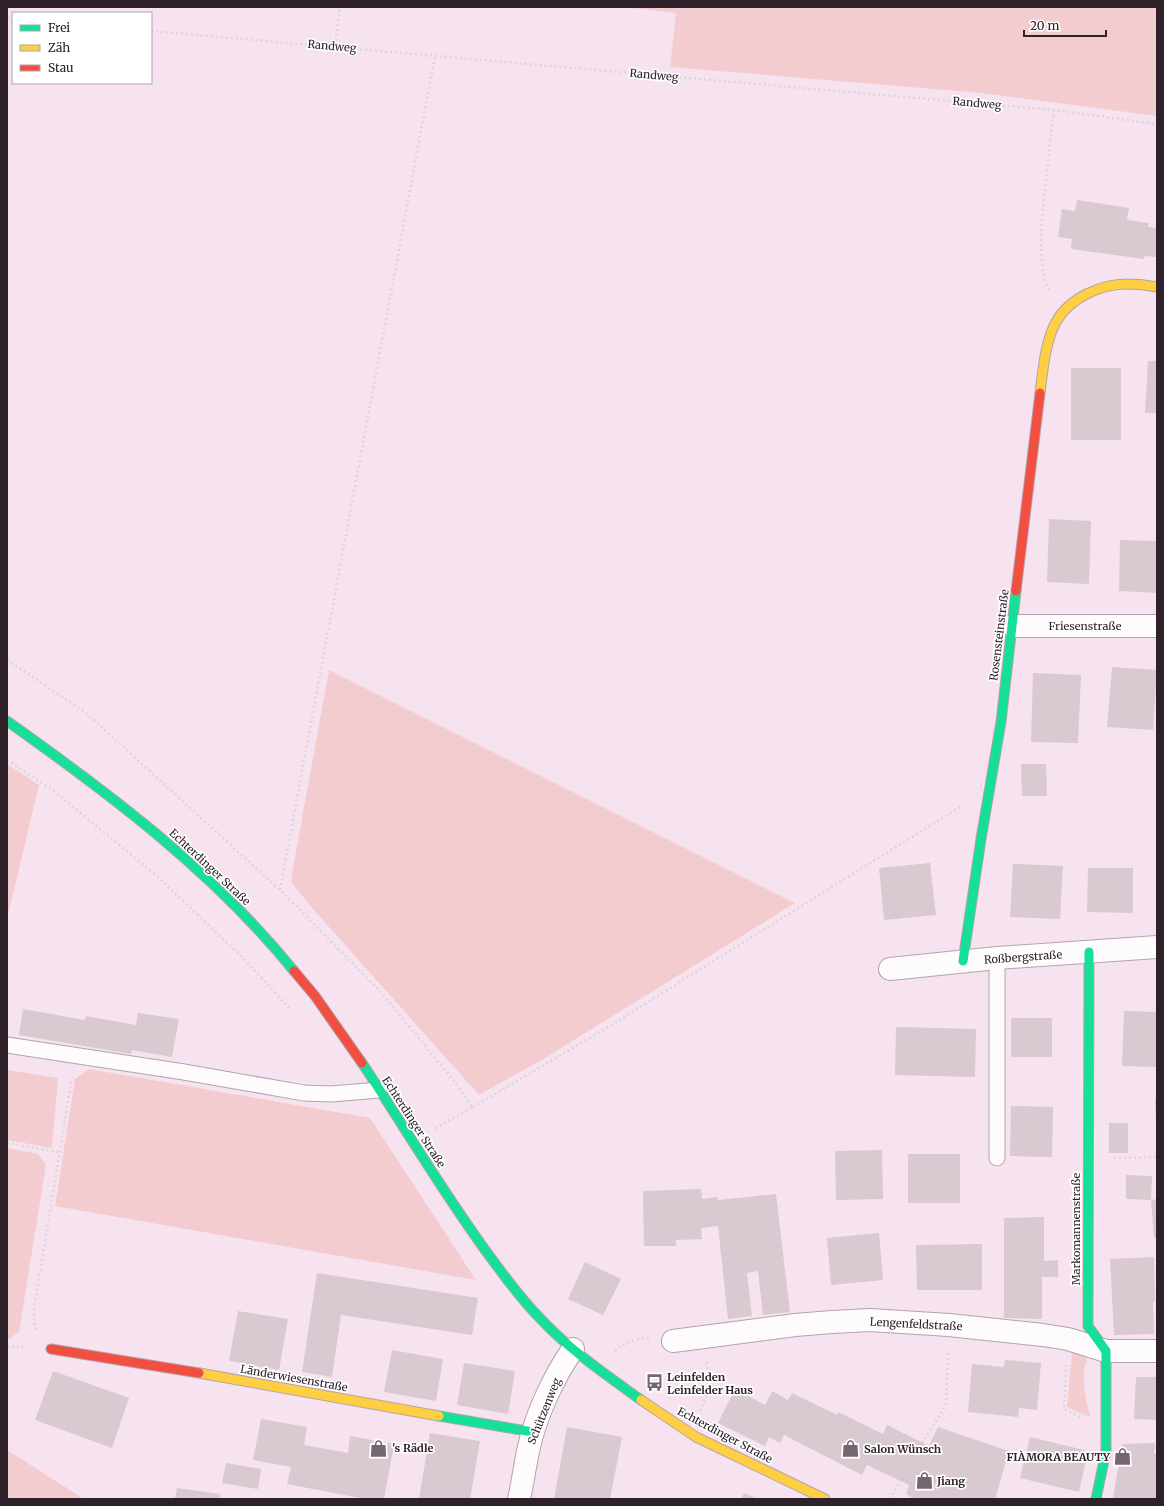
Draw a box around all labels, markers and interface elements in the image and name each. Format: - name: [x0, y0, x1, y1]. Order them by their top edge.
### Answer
- legend: [12, 12, 152, 84]
- scale bar: [1024, 12, 1106, 38]
- text: 20 m: [1030, 18, 1059, 33]
- text: Frei: [48, 20, 70, 35]
- street label: Randweg: [307, 37, 357, 55]
- text: Zäh: [48, 40, 70, 55]
- text: Stau: [48, 60, 74, 75]
- street label: Randweg: [629, 66, 679, 84]
- street label: Randweg: [952, 94, 1002, 112]
- street label: Rosensteinstraße: [986, 588, 1012, 682]
- street label: Friesenstraße: [1049, 619, 1122, 633]
- street label: Echterdinger Straße: [167, 826, 254, 908]
- street label: Roßbergstraße: [983, 947, 1063, 967]
- street label: Echterdinger Straße: [379, 1074, 449, 1170]
- street label: Markomannenstraße: [1069, 1172, 1083, 1285]
- street label: Lengenfeldstraße: [869, 1315, 963, 1333]
- street label: Länderwiesenstraße: [239, 1362, 349, 1394]
- place label: Leinfelden Leinfelder Haus: [667, 1370, 753, 1397]
- bus stop icon: Leinfelden Leinfelder Haus: [644, 1373, 664, 1393]
- street label: Schützenweg: [524, 1375, 564, 1446]
- street label: Echterdinger Straße: [675, 1404, 775, 1466]
- shop icon: 's Rädle: [369, 1438, 389, 1458]
- shop icon: Salon Wünsch: [841, 1439, 861, 1459]
- place label: 's Rädle: [392, 1441, 433, 1455]
- place label: Salon Wünsch: [864, 1442, 942, 1456]
- shop icon: FIÀMORA BEAUTY: [1113, 1447, 1133, 1467]
- place label: FIÀMORA BEAUTY: [1007, 1450, 1111, 1464]
- shop icon: Jiang: [914, 1471, 934, 1491]
- place label: Jiang: [936, 1474, 965, 1488]

